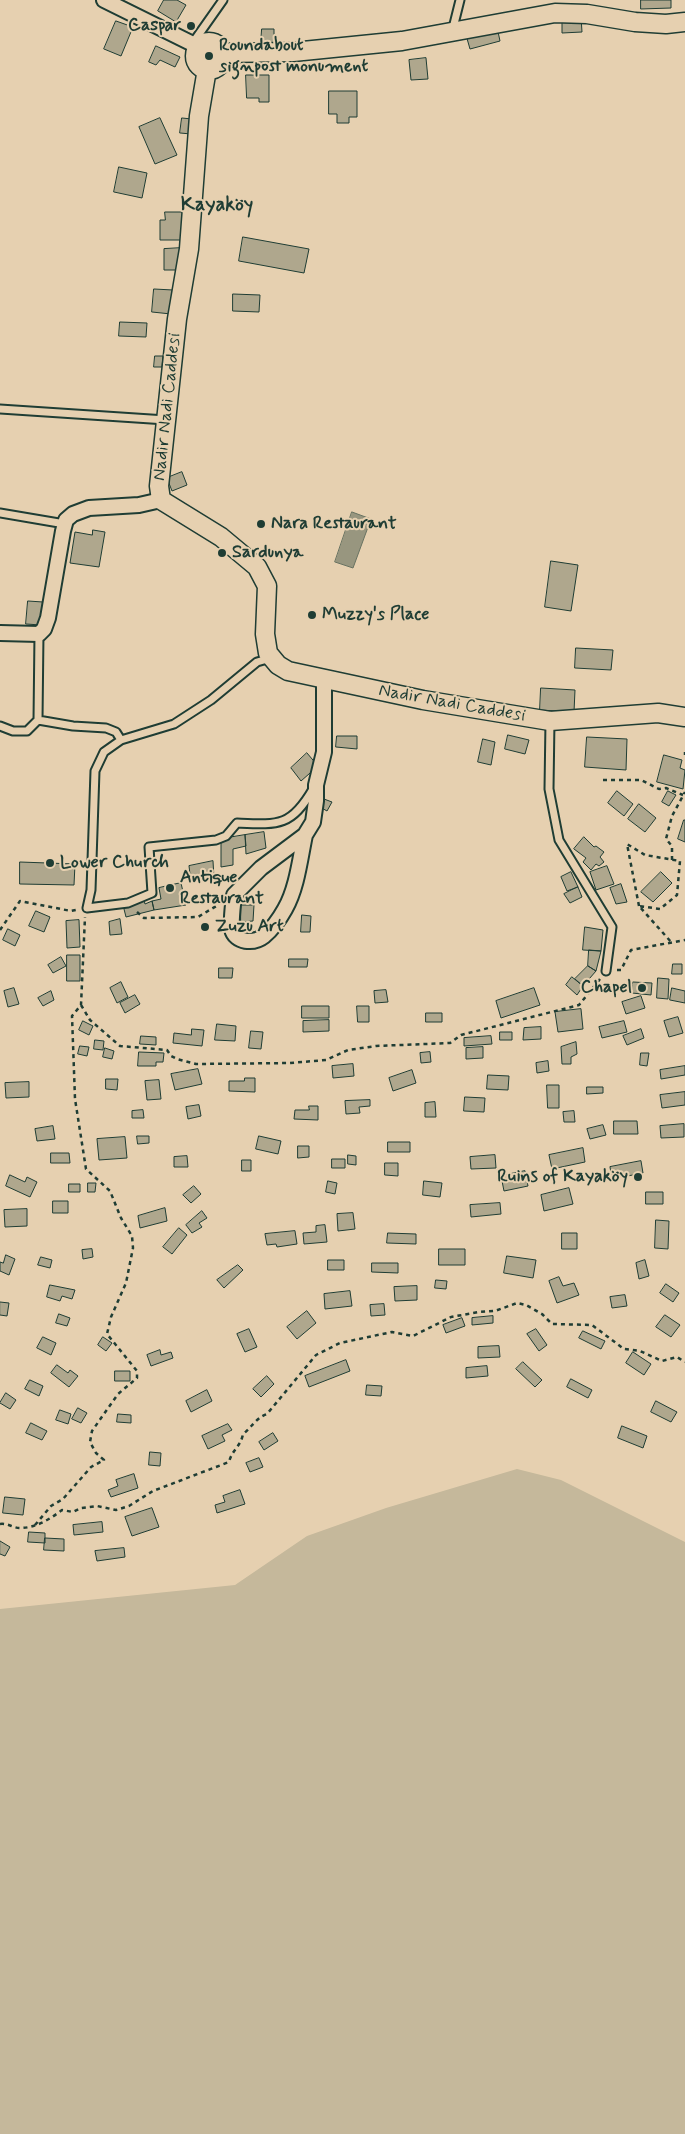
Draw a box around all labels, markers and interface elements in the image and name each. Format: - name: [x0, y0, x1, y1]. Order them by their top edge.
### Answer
- place label: Caspar: [128, 15, 181, 37]
- marker: Caspar: [185, 20, 197, 32]
- place label: Roundabout signpost monument: [219, 35, 368, 78]
- marker: Roundabout signpost monument: [203, 50, 215, 62]
- district label: Kayaköy: [181, 194, 253, 218]
- street label: Nadir Nadi Caddesi: [149, 332, 187, 482]
- place label: Nara Restaurant: [271, 513, 396, 535]
- marker: Nara Restaurant: [255, 518, 267, 530]
- place label: Sardunya: [232, 542, 303, 564]
- marker: Sardunya: [216, 547, 228, 559]
- place label: Muzzy's Place: [322, 604, 429, 626]
- marker: Muzzy's Place: [306, 609, 318, 621]
- street label: Nadir Nadi Caddesi: [377, 680, 527, 728]
- place label: Lower Church: [60, 852, 169, 874]
- marker: Lower Church: [44, 857, 56, 869]
- place label: Antique Restaurant: [180, 867, 264, 910]
- marker: Antique Restaurant: [164, 882, 176, 894]
- place label: Zuzu Art: [215, 916, 284, 938]
- marker: Zuzu Art: [199, 921, 211, 933]
- place label: Chapel: [581, 977, 632, 999]
- marker: Chapel: [636, 982, 648, 994]
- place label: Ruins of Kayaköy: [497, 1166, 628, 1188]
- marker: Ruins of Kayaköy: [632, 1171, 644, 1183]

